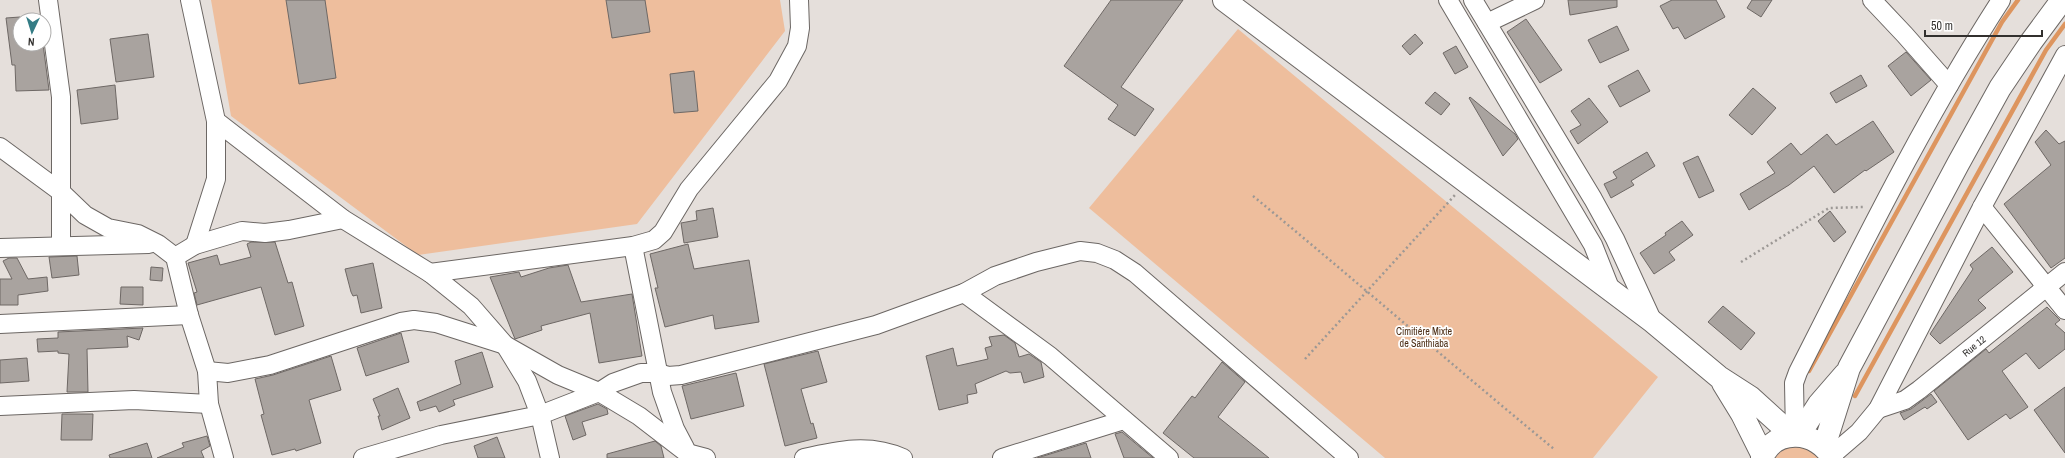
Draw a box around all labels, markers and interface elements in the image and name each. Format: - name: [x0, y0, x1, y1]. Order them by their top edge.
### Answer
- north arrow: [12, 12, 52, 52]
- scale bar: [1925, 12, 2042, 38]
- text: 50 m: [1931, 18, 1953, 34]
- text: N: [28, 35, 35, 49]
- park label: Cimitiére Mixte de Santhiaba: [1396, 325, 1452, 350]
- street label: Rue 12: [1959, 332, 1988, 359]

